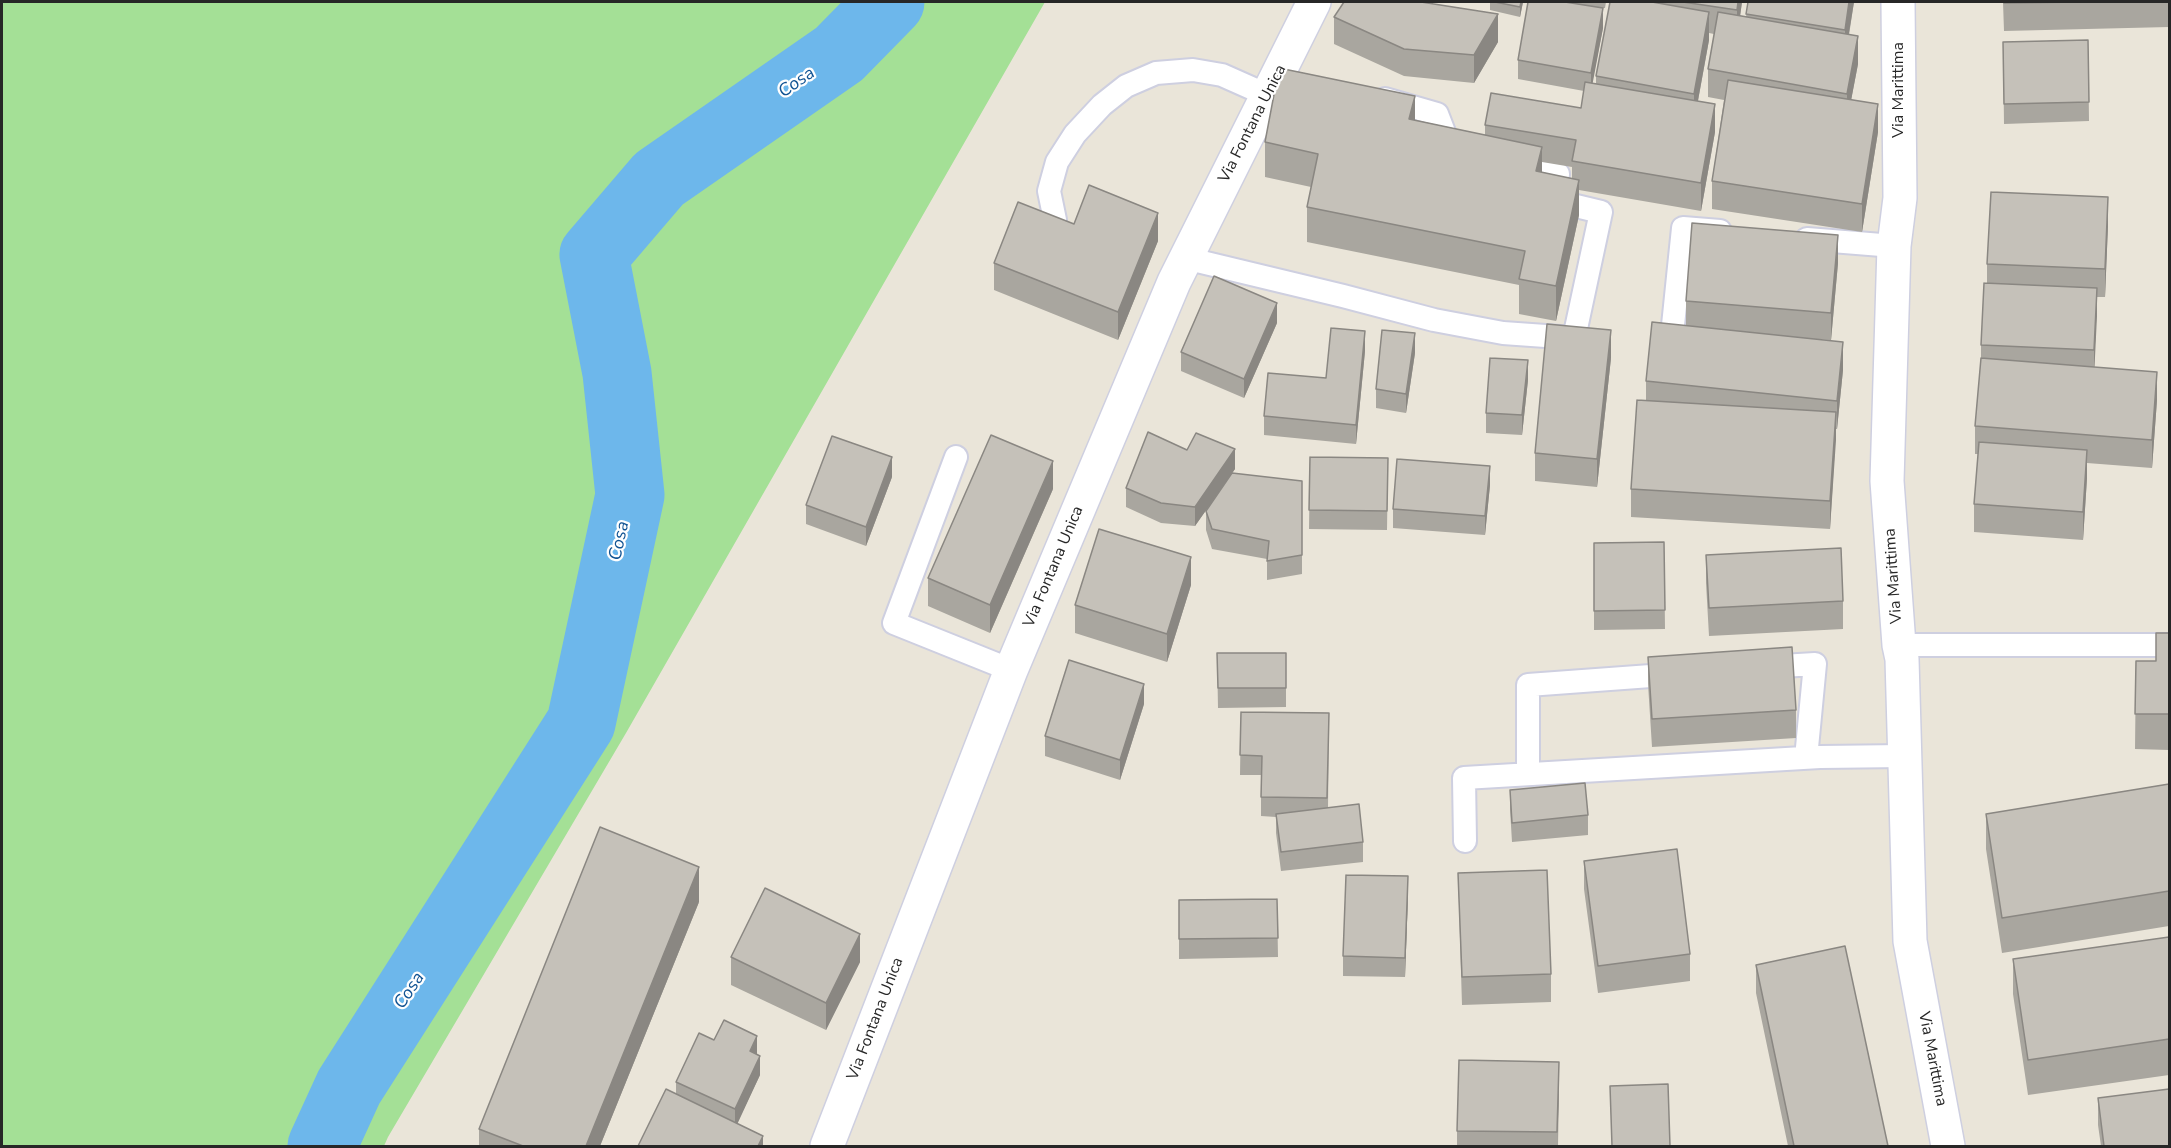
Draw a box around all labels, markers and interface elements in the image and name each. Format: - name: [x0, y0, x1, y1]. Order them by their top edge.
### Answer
- street label: Via Marittima: [1889, 42, 1909, 138]
- street label: Via Fontana Unica: [1215, 62, 1291, 186]
- water label: Cosa: [775, 63, 819, 103]
- street label: Via Fontana Unica: [1020, 504, 1088, 630]
- water label: Cosa: [605, 519, 635, 563]
- street label: Via Marittima: [1881, 528, 1907, 624]
- street label: Via Fontana Unica: [844, 955, 908, 1083]
- water label: Cosa: [390, 968, 430, 1014]
- street label: Via Marittima: [1913, 1010, 1951, 1108]

